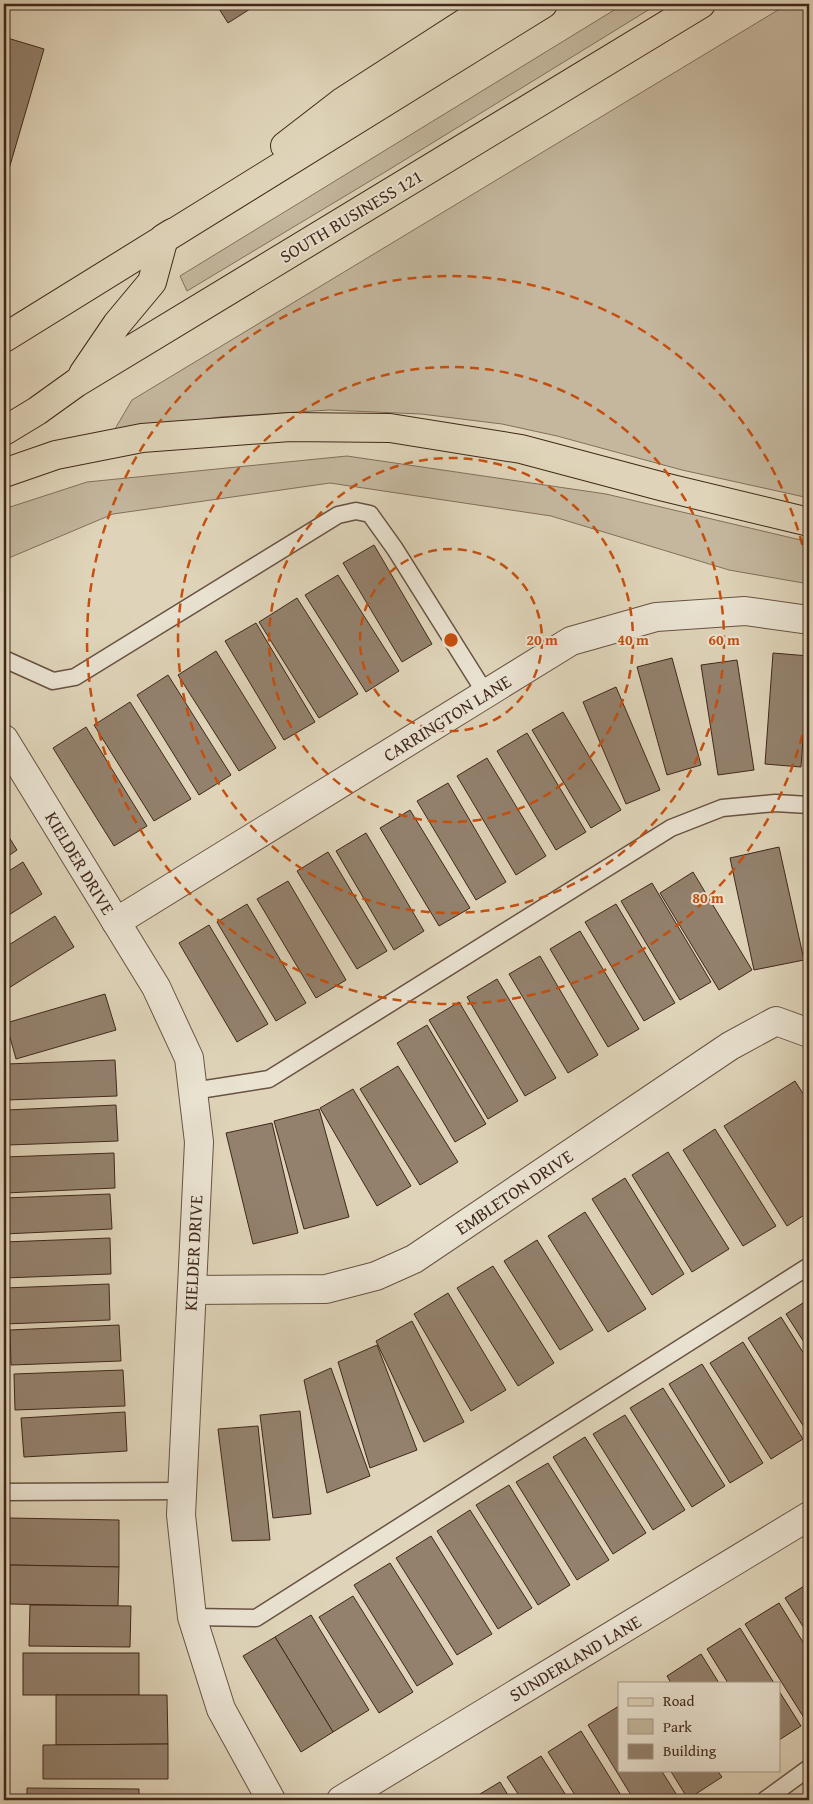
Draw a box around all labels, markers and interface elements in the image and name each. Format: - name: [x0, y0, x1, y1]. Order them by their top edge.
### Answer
- street label: SOUTH BUSINESS 121: [274, 163, 428, 269]
- text: 20 m: [526, 629, 558, 650]
- text: 40 m: [617, 629, 649, 650]
- text: 60 m: [708, 629, 740, 650]
- centre of rings: [442, 631, 460, 649]
- street label: CARRINGTON LANE: [378, 668, 516, 768]
- street label: KIELDER DRIVE: [39, 806, 121, 920]
- text: 80 m: [692, 887, 724, 908]
- street label: EMBLETON DRIVE: [450, 1143, 578, 1241]
- street label: KIELDER DRIVE: [176, 1194, 210, 1312]
- street label: SUNDERLAND LANE: [504, 1608, 646, 1708]
- legend: [618, 1682, 780, 1772]
- text: Road: [663, 1690, 694, 1711]
- text: Park: [663, 1716, 692, 1737]
- text: Building: [663, 1740, 717, 1761]

